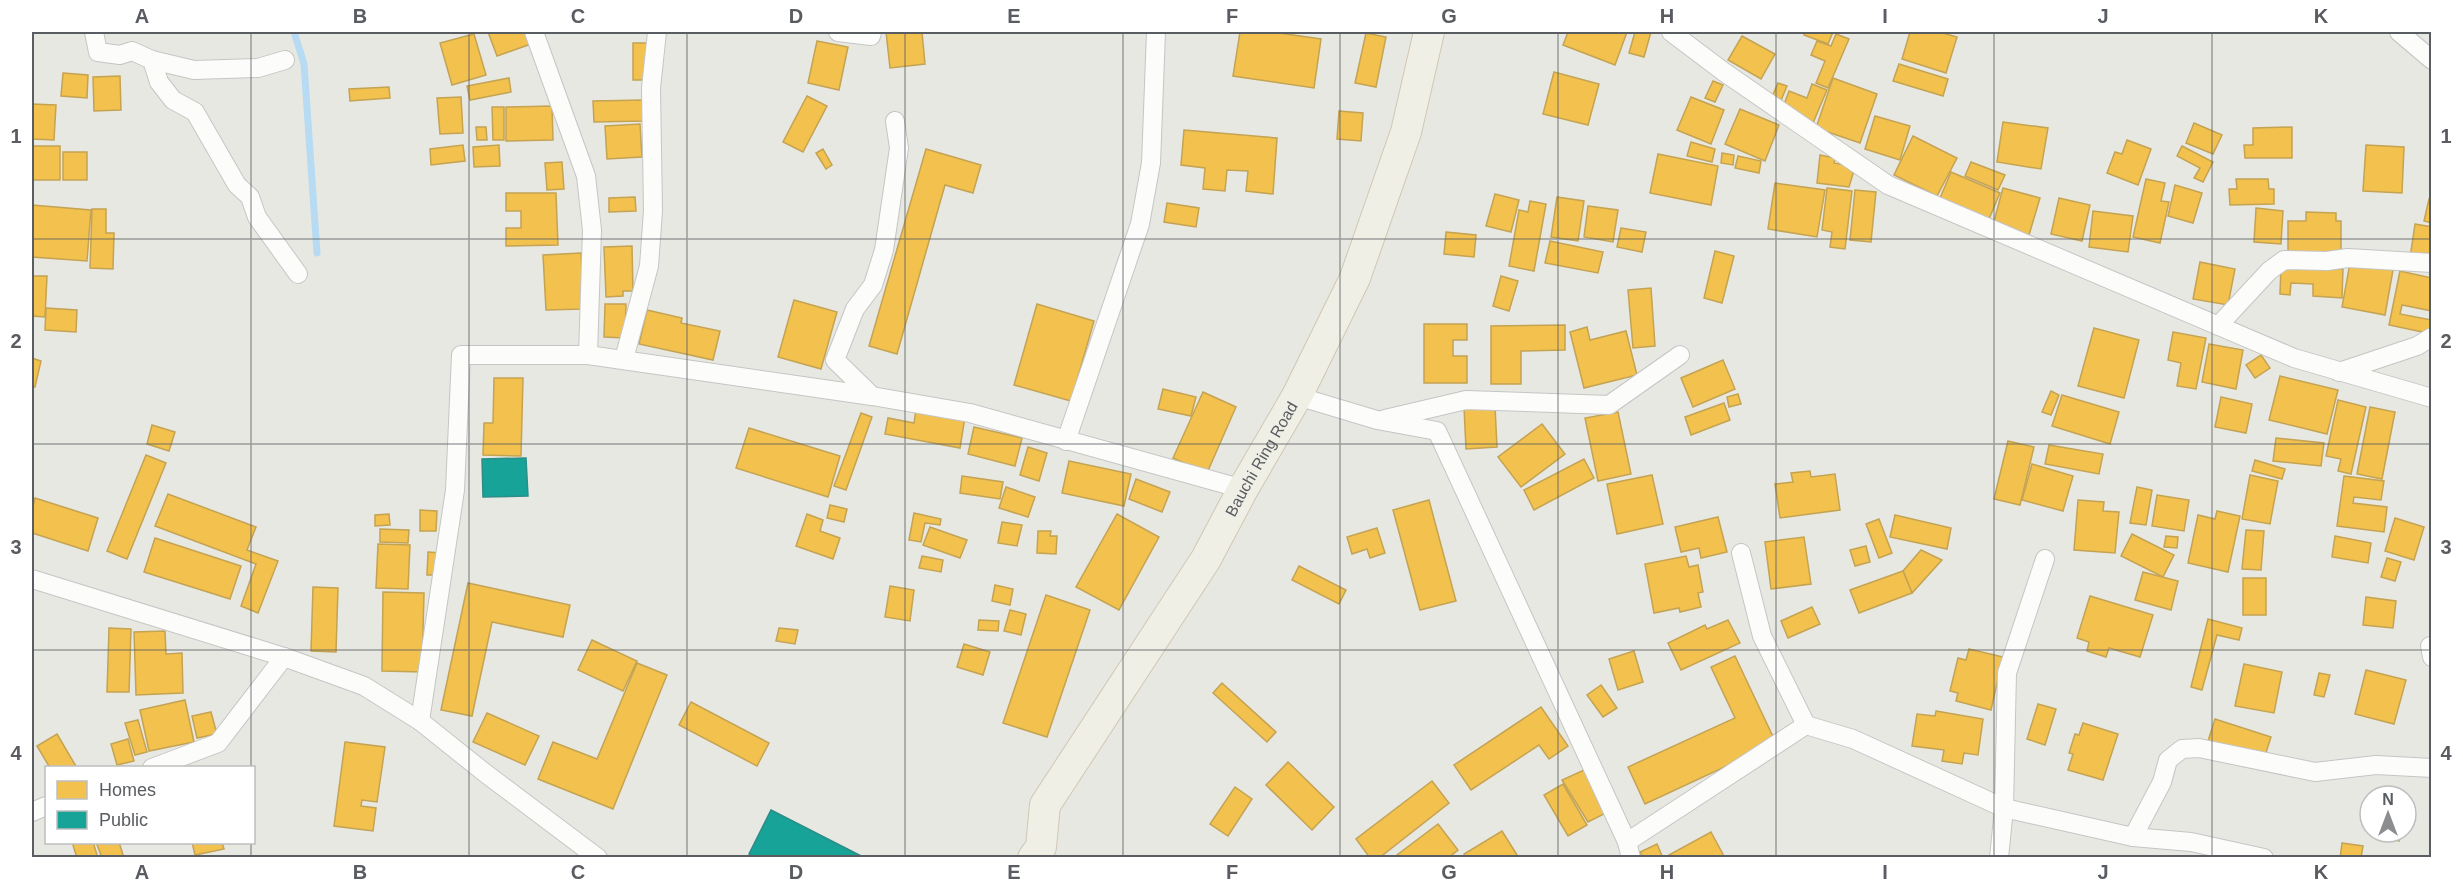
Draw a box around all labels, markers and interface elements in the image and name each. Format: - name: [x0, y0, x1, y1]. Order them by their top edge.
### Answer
- text: A: [135, 5, 149, 27]
- text: B: [353, 5, 367, 27]
- text: C: [571, 5, 585, 27]
- text: D: [789, 5, 803, 27]
- text: E: [1007, 5, 1021, 27]
- text: F: [1226, 5, 1238, 27]
- text: G: [1441, 5, 1457, 27]
- text: H: [1660, 5, 1674, 27]
- text: I: [1882, 5, 1888, 27]
- text: J: [2097, 5, 2109, 27]
- text: K: [2314, 5, 2329, 27]
- text: 1: [10, 125, 22, 147]
- text: 1: [2440, 125, 2452, 147]
- text: 2: [10, 330, 22, 352]
- text: 2: [2440, 330, 2452, 352]
- street label: Bauchi Ring Road: [1222, 399, 1300, 519]
- text: 3: [10, 536, 22, 558]
- text: 3: [2440, 536, 2452, 558]
- text: 4: [10, 742, 22, 764]
- text: 4: [2440, 742, 2452, 764]
- legend: [45, 766, 255, 844]
- text: Homes: [99, 780, 156, 800]
- north arrow: [2358, 784, 2418, 844]
- text: N: [2382, 791, 2394, 808]
- text: Public: [99, 810, 148, 830]
- text: A: [135, 861, 149, 883]
- text: B: [353, 861, 367, 883]
- text: C: [571, 861, 585, 883]
- text: D: [789, 861, 803, 883]
- text: E: [1007, 861, 1021, 883]
- text: F: [1226, 861, 1238, 883]
- text: G: [1441, 861, 1457, 883]
- text: H: [1660, 861, 1674, 883]
- text: I: [1882, 861, 1888, 883]
- text: J: [2097, 861, 2109, 883]
- text: K: [2314, 861, 2329, 883]

